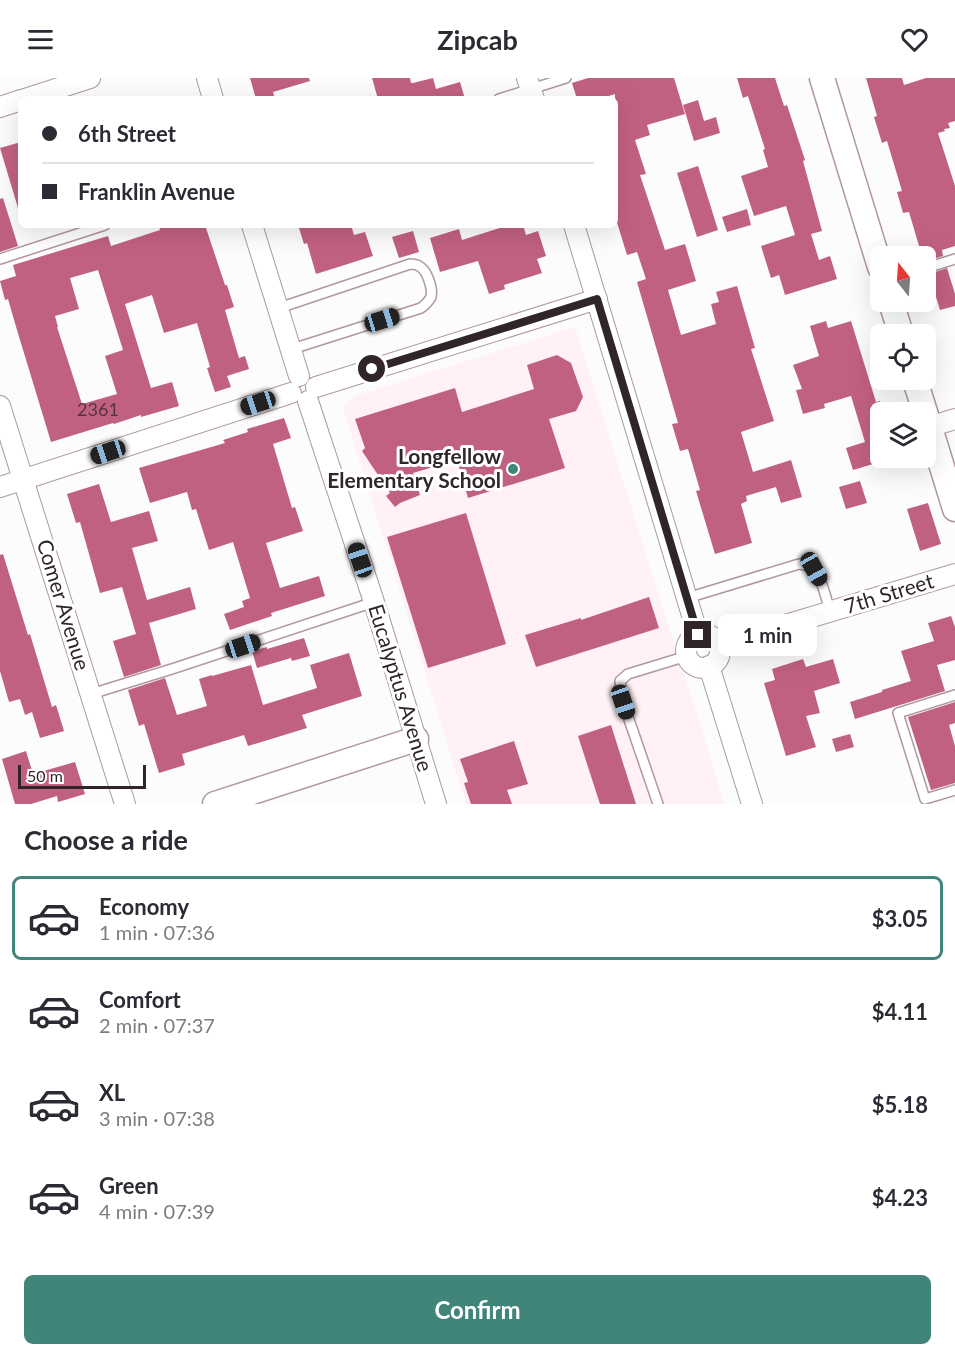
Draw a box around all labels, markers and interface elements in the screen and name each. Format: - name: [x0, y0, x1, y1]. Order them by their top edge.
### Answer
- icon: menu: [24, 23, 57, 56]
- text: Zipcab: [437, 23, 518, 56]
- icon: heart: [898, 23, 931, 56]
- text: 6th Street: [78, 120, 176, 147]
- text: Franklin Avenue: [78, 178, 235, 205]
- north arrow: [870, 246, 936, 312]
- map controls: [870, 246, 936, 468]
- car: [362, 306, 402, 334]
- button: locate: [870, 324, 936, 390]
- route start: [358, 355, 385, 382]
- car: [238, 389, 278, 417]
- house number: 2361: [77, 398, 119, 420]
- button: layers: [870, 402, 936, 468]
- car: [88, 438, 128, 466]
- place label: Longfellow Elementary School: [327, 443, 501, 492]
- marker: Longfellow Elementary School: [506, 462, 520, 476]
- street label: Comer Avenue: [33, 536, 96, 673]
- car: [346, 540, 374, 580]
- car: [797, 549, 831, 589]
- street label: 7th Street: [841, 567, 937, 618]
- street label: Eucalyptus Avenue: [364, 601, 439, 774]
- callout: 1 min: [719, 614, 818, 656]
- route end: [684, 621, 711, 648]
- text: 1 min: [743, 623, 792, 647]
- car: [223, 632, 263, 660]
- car: [609, 682, 637, 722]
- scale bar: [18, 762, 146, 790]
- text: 50 m: [27, 766, 63, 785]
- text: Choose a ride: [24, 823, 188, 856]
- icon: car: [27, 891, 81, 945]
- text: Economy: [99, 893, 189, 920]
- text: $3.05: [872, 905, 928, 932]
- text: 1 min · 07:36: [99, 920, 215, 944]
- icon: car: [27, 984, 81, 1038]
- text: Comfort: [99, 986, 181, 1013]
- text: $4.11: [872, 998, 928, 1025]
- text: 2 min · 07:37: [99, 1013, 215, 1037]
- icon: car: [27, 1077, 81, 1131]
- text: XL: [99, 1079, 125, 1106]
- text: $5.18: [872, 1091, 928, 1118]
- text: 3 min · 07:38: [99, 1106, 215, 1130]
- icon: car: [27, 1170, 81, 1224]
- text: Green: [99, 1172, 159, 1199]
- text: $4.23: [872, 1184, 928, 1211]
- text: 4 min · 07:39: [99, 1199, 215, 1223]
- button: Confirm: [24, 1275, 931, 1344]

